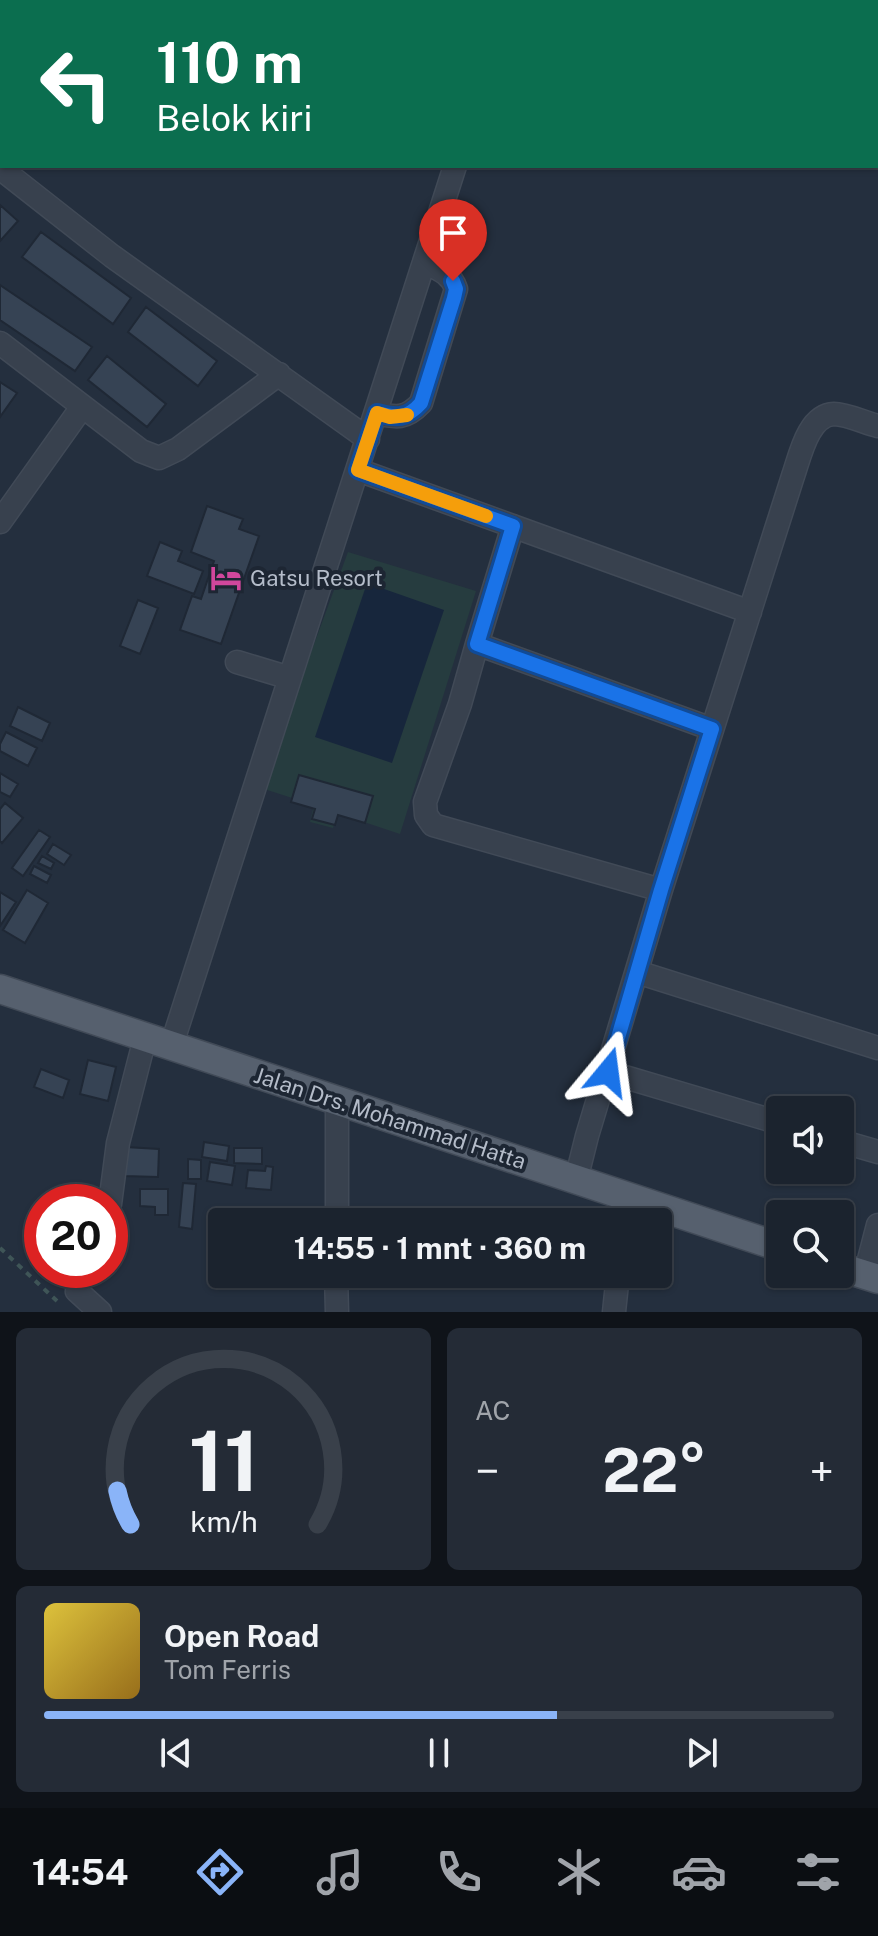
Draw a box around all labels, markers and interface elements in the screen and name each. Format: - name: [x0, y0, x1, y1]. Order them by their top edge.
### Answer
- text: 110 m: [156, 30, 303, 96]
- icon: left: [24, 32, 128, 136]
- text: Belok kiri: [156, 97, 312, 139]
- pin: [419, 199, 487, 281]
- icon: arrive: [431, 211, 475, 255]
- hotel icon: Gatsu Resort: [209, 561, 243, 595]
- place label: Gatsu Resort: [250, 565, 383, 591]
- position arrow: [566, 1030, 650, 1114]
- street label: Jalan Drs. Mohammad Hatta: [251, 1062, 529, 1174]
- map controls: [766, 1096, 854, 1288]
- button: sound: [766, 1096, 854, 1184]
- speed limit sign: 20: [24, 1184, 128, 1288]
- button: search: [766, 1200, 854, 1288]
- text: 14:55 · 1 mnt · 360 m: [294, 1230, 586, 1266]
- text: AC: [475, 1395, 510, 1426]
- text: 11: [188, 1412, 259, 1510]
- text: 22°: [602, 1435, 707, 1506]
- text: −: [475, 1445, 499, 1497]
- text: +: [810, 1445, 834, 1497]
- text: km/h: [190, 1505, 257, 1538]
- text: Open Road: [164, 1618, 319, 1654]
- text: Tom Ferris: [164, 1654, 291, 1685]
- icon: previous: [154, 1731, 198, 1775]
- icon: pause: [417, 1731, 461, 1775]
- icon: next: [680, 1731, 724, 1775]
- icon: directions: [192, 1844, 248, 1900]
- icon: music: [312, 1844, 368, 1900]
- icon: phone: [431, 1844, 487, 1900]
- icon: climate: [551, 1844, 607, 1900]
- icon: car: [671, 1844, 727, 1900]
- icon: filters: [790, 1844, 846, 1900]
- text: 14:54: [32, 1851, 128, 1893]

